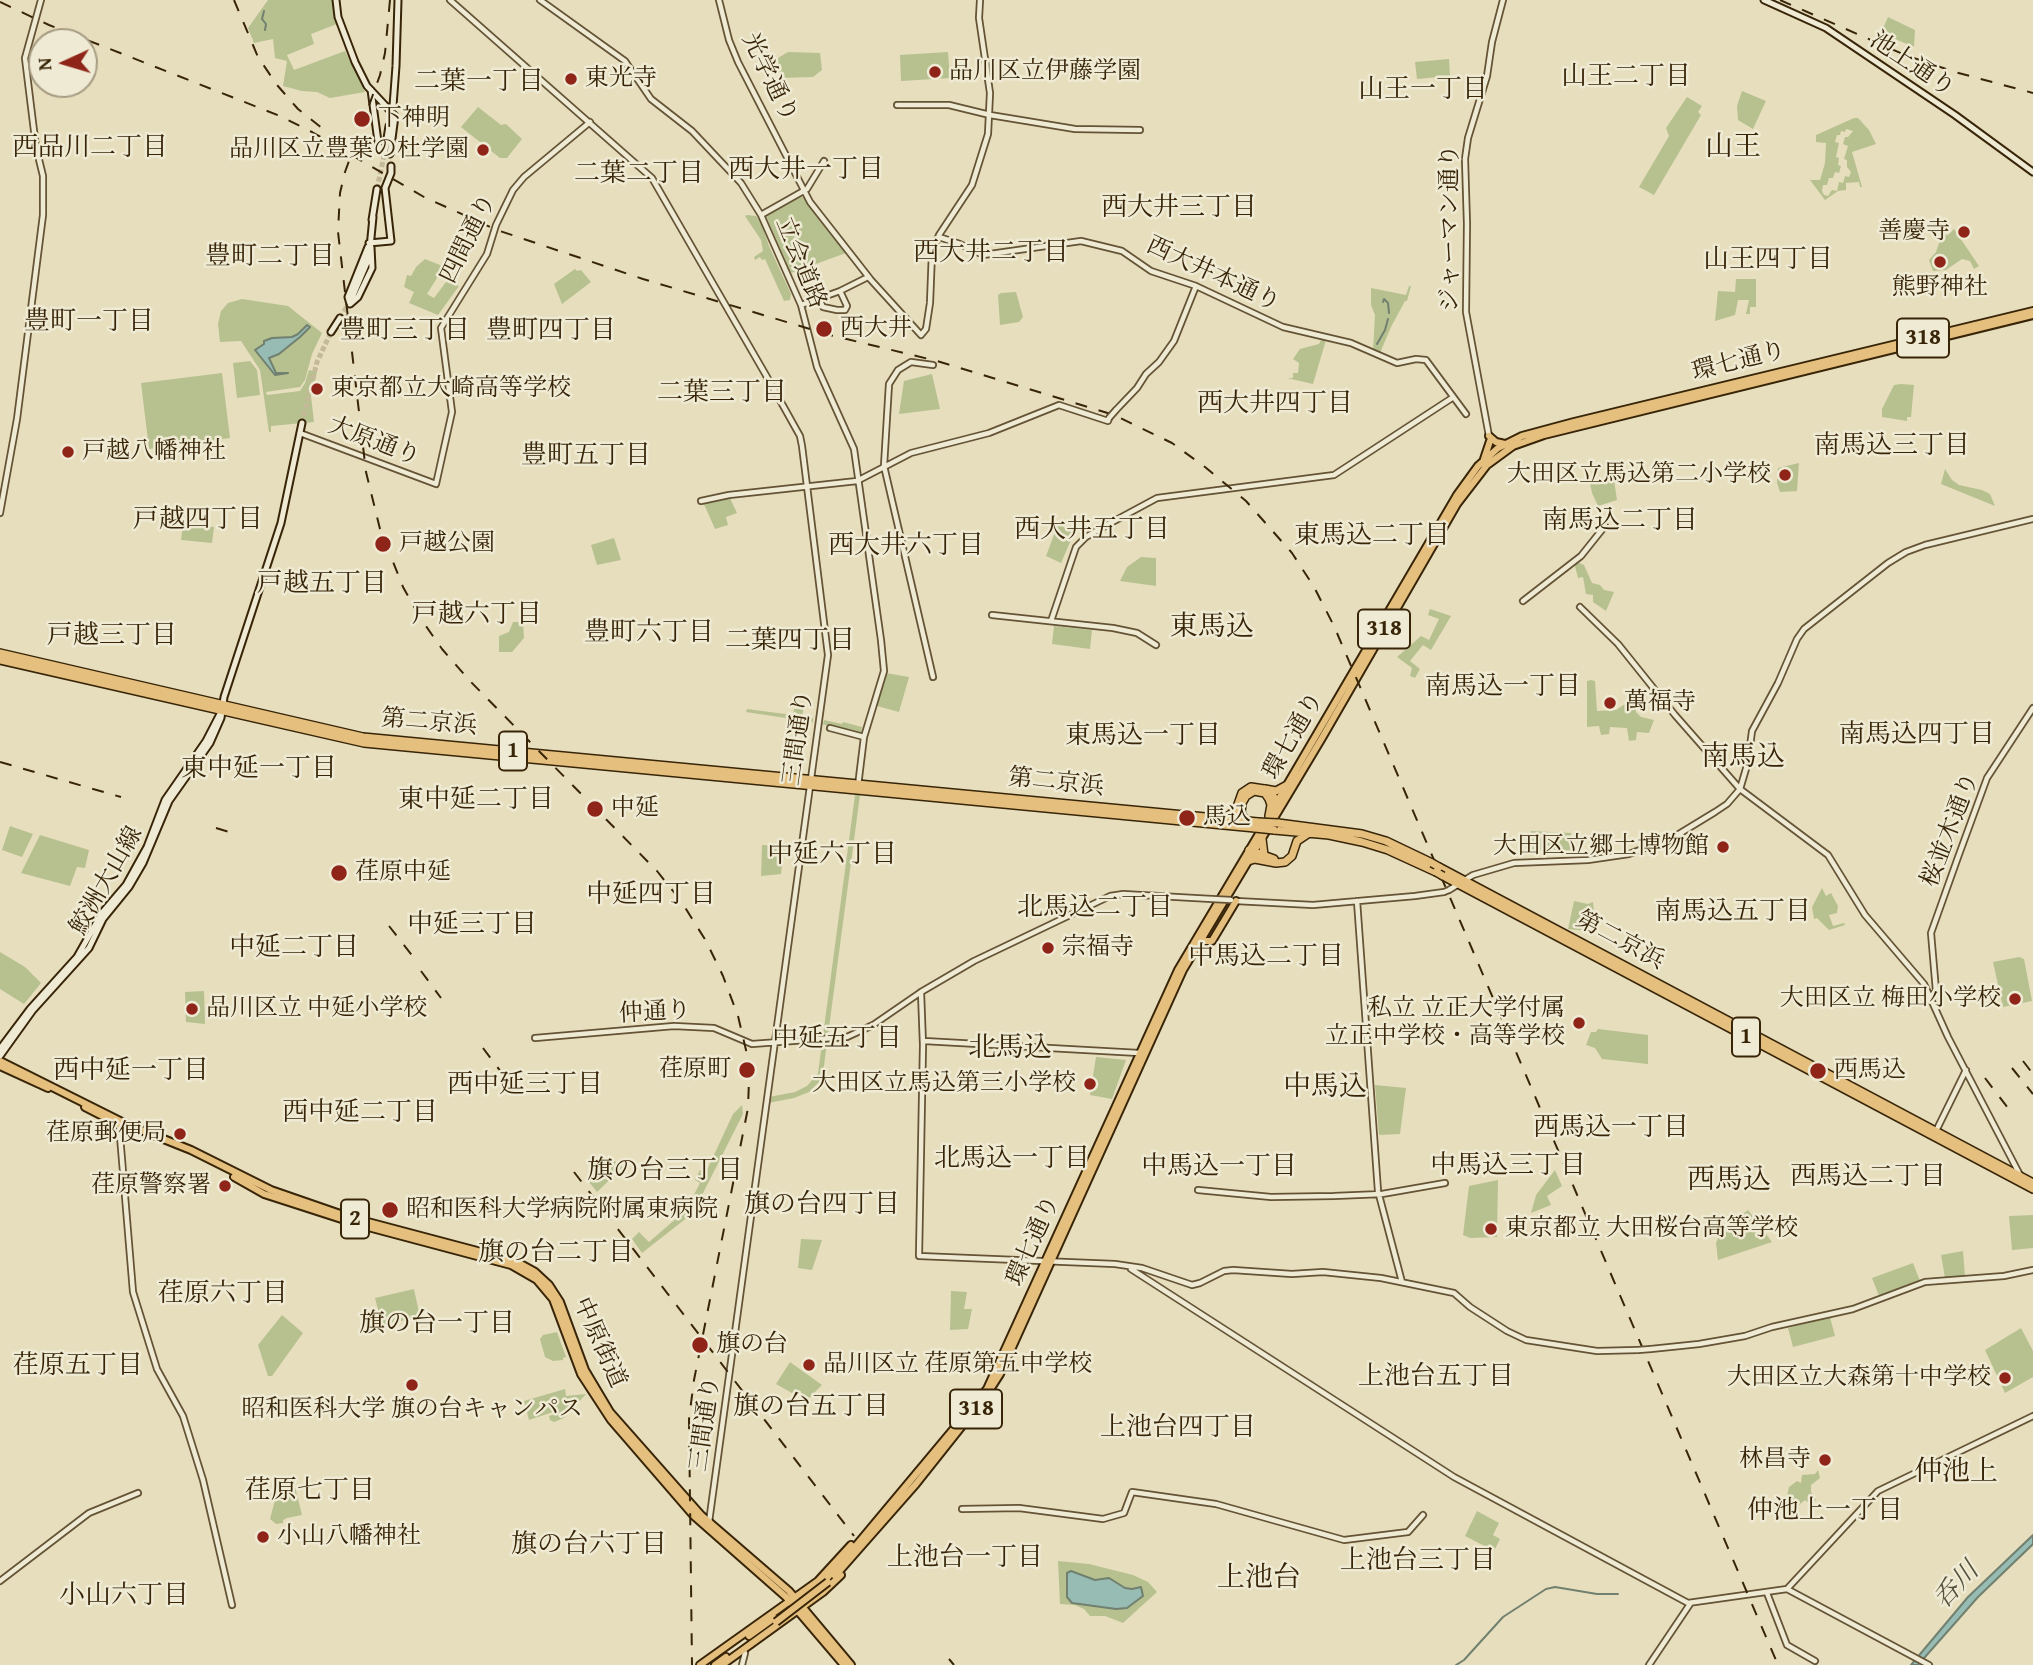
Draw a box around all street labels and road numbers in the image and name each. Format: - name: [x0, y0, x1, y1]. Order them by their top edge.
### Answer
- street label: 池上通り: [1864, 26, 1960, 104]
- street label: 光学通り: [735, 29, 803, 127]
- street label: ジャーマン通り: [1437, 144, 1465, 312]
- street label: 四間通り: [435, 190, 503, 288]
- street label: 立会道路: [769, 213, 831, 313]
- street label: 西大井本通り: [1142, 232, 1284, 318]
- road number: 318: [1897, 318, 1949, 358]
- street label: 環七通り: [1689, 336, 1789, 388]
- street label: 大原通り: [324, 411, 424, 473]
- road number: 318: [1358, 610, 1410, 649]
- street label: 環七通り: [1258, 687, 1330, 785]
- street label: 三間通り: [778, 688, 820, 788]
- street label: 第二京浜: [380, 704, 478, 742]
- road number: 1: [499, 732, 527, 771]
- street label: 第二京浜: [1007, 764, 1105, 802]
- street label: 桜並木通り: [1916, 769, 1986, 891]
- street label: 鮫洲大山線: [65, 822, 149, 940]
- street label: 第二京浜: [1571, 906, 1669, 976]
- street label: 仲通り: [618, 997, 692, 1029]
- road number: 1: [1732, 1018, 1760, 1056]
- street label: 環七通り: [1001, 1191, 1067, 1291]
- road number: 2: [341, 1200, 369, 1238]
- street label: 中原街道: [566, 1293, 632, 1393]
- street label: 三間通り: [685, 1374, 727, 1474]
- road number: 318: [950, 1390, 1002, 1428]

